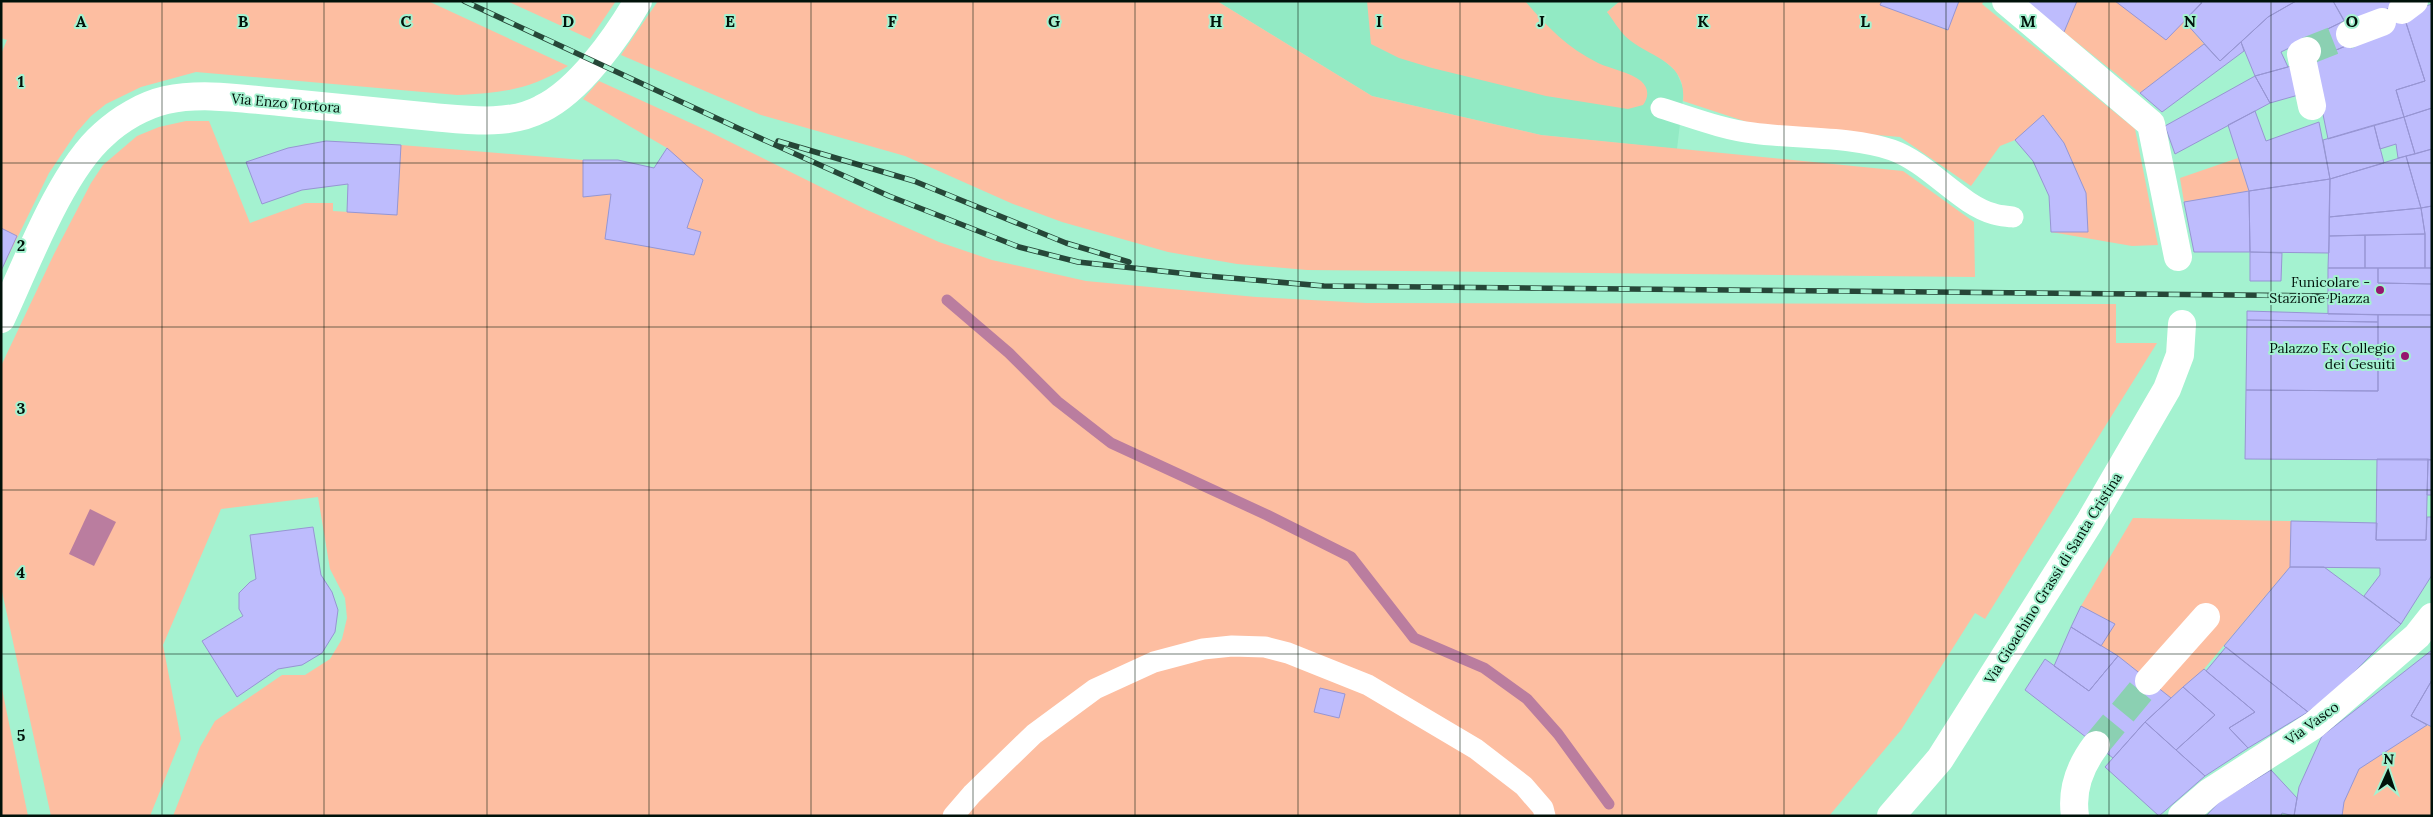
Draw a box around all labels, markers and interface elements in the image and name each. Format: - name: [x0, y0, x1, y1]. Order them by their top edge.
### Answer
- text: A: [76, 11, 87, 31]
- text: B: [238, 11, 249, 31]
- text: C: [400, 11, 412, 31]
- text: D: [562, 11, 574, 31]
- text: E: [725, 11, 735, 31]
- text: F: [887, 11, 897, 31]
- text: G: [1048, 11, 1060, 31]
- text: H: [1210, 11, 1223, 31]
- text: I: [1376, 11, 1382, 31]
- text: J: [1537, 11, 1545, 31]
- text: K: [1697, 11, 1709, 31]
- text: L: [1860, 11, 1870, 31]
- text: M: [2020, 11, 2036, 31]
- text: N: [2184, 11, 2196, 31]
- text: O: [2346, 11, 2358, 31]
- text: 1: [18, 71, 24, 91]
- street label: Via Enzo Tortora: [230, 89, 341, 117]
- text: 2: [17, 235, 25, 255]
- place label: Funicolare - Stazione Piazza: [2269, 273, 2370, 307]
- marker: Funicolare - Stazione Piazza: [2374, 284, 2386, 296]
- place label: Palazzo Ex Collegio dei Gesuiti: [2269, 339, 2395, 373]
- marker: Palazzo Ex Collegio dei Gesuiti: [2399, 350, 2411, 362]
- text: 3: [17, 398, 26, 418]
- street label: Via Gioachino Grassi di Santa Cristina: [1980, 469, 2126, 688]
- text: 4: [17, 562, 26, 582]
- street label: Via Vasco: [2281, 698, 2342, 749]
- text: 5: [17, 725, 26, 745]
- north arrow: [2363, 747, 2413, 797]
- text: N: [2383, 750, 2395, 768]

